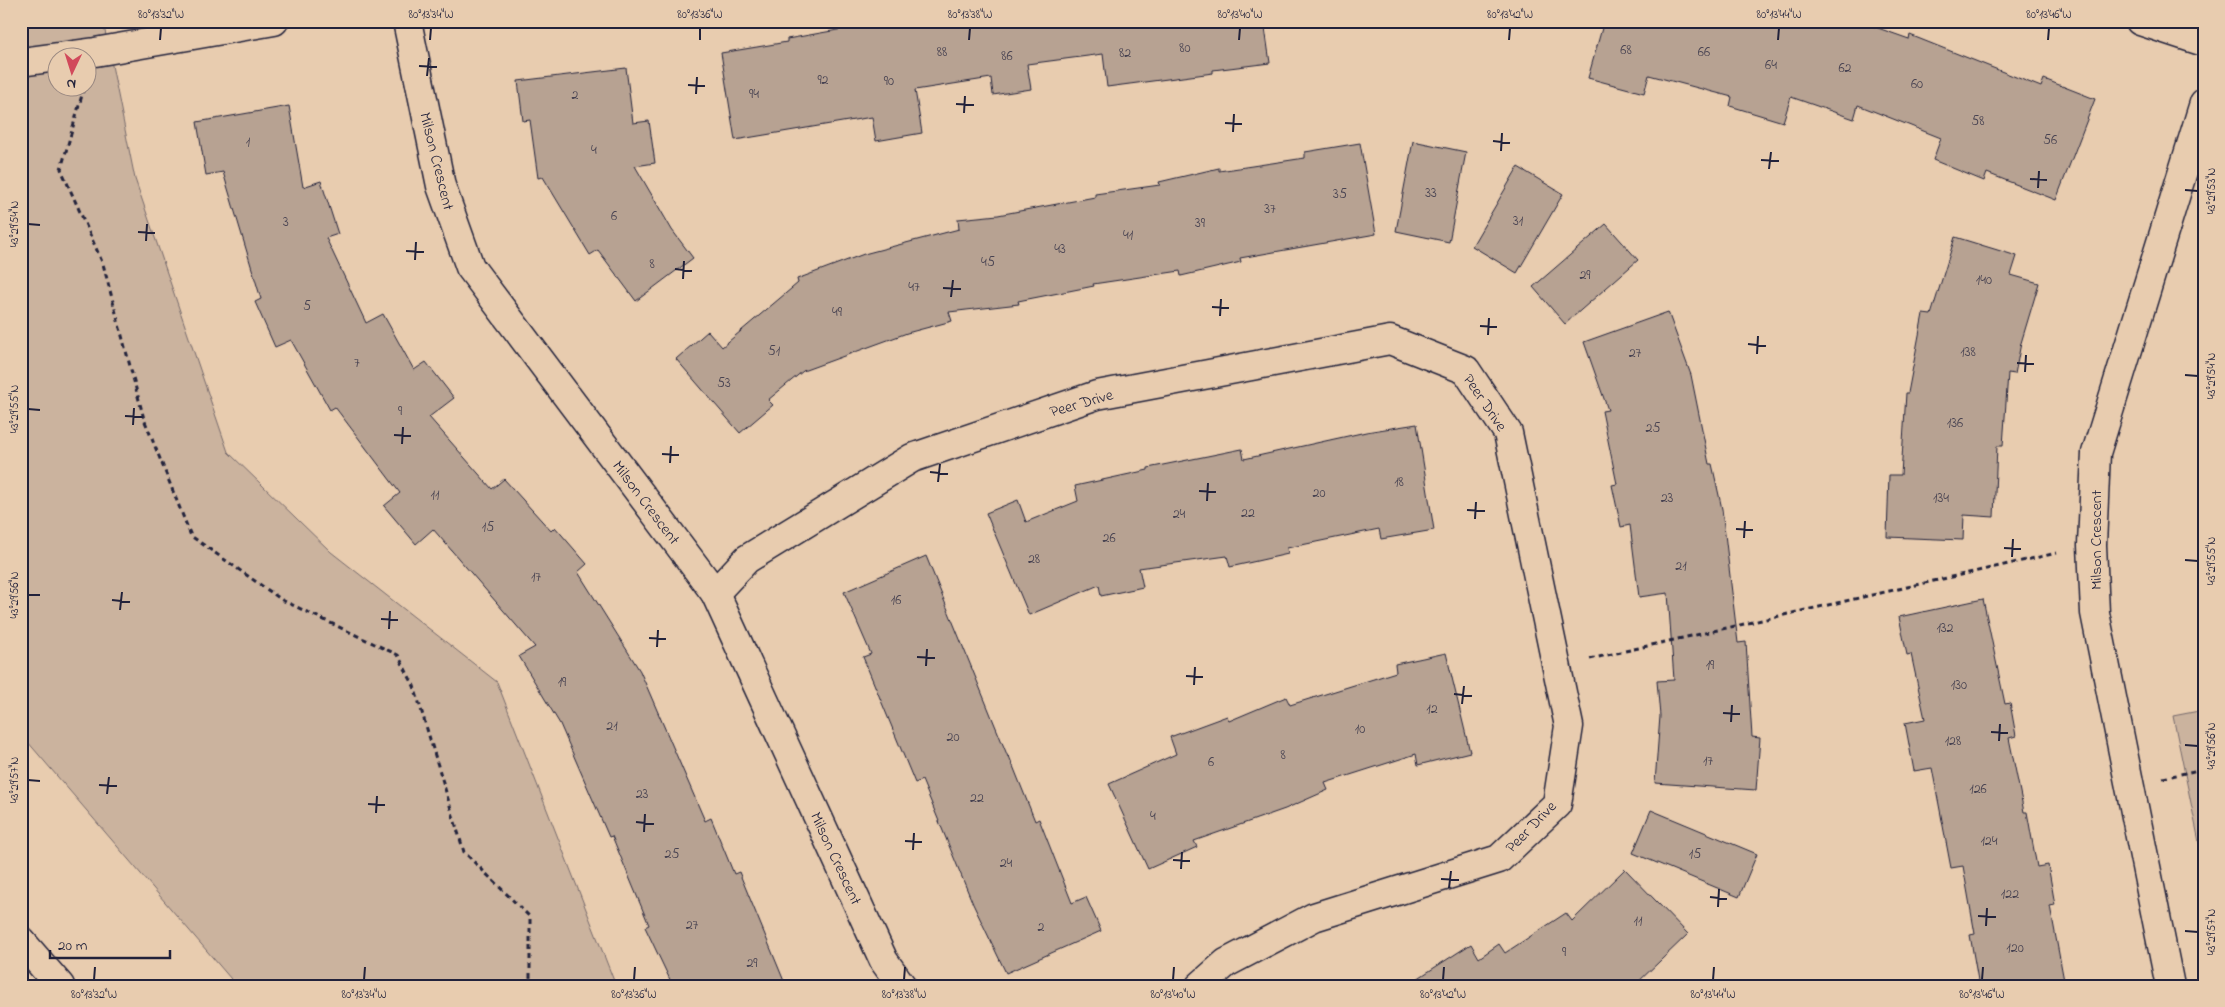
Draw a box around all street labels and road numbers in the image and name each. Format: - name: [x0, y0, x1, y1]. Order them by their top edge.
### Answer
- street label: Milson Crescent: [412, 110, 460, 214]
- street label: Peer Drive: [1456, 369, 1513, 437]
- street label: Peer Drive: [1047, 383, 1117, 424]
- street label: Milson Crescent: [606, 456, 686, 551]
- street label: Milson Crescent: [2085, 489, 2109, 590]
- street label: Peer Drive: [1500, 795, 1563, 859]
- street label: Milson Crescent: [803, 808, 868, 910]

